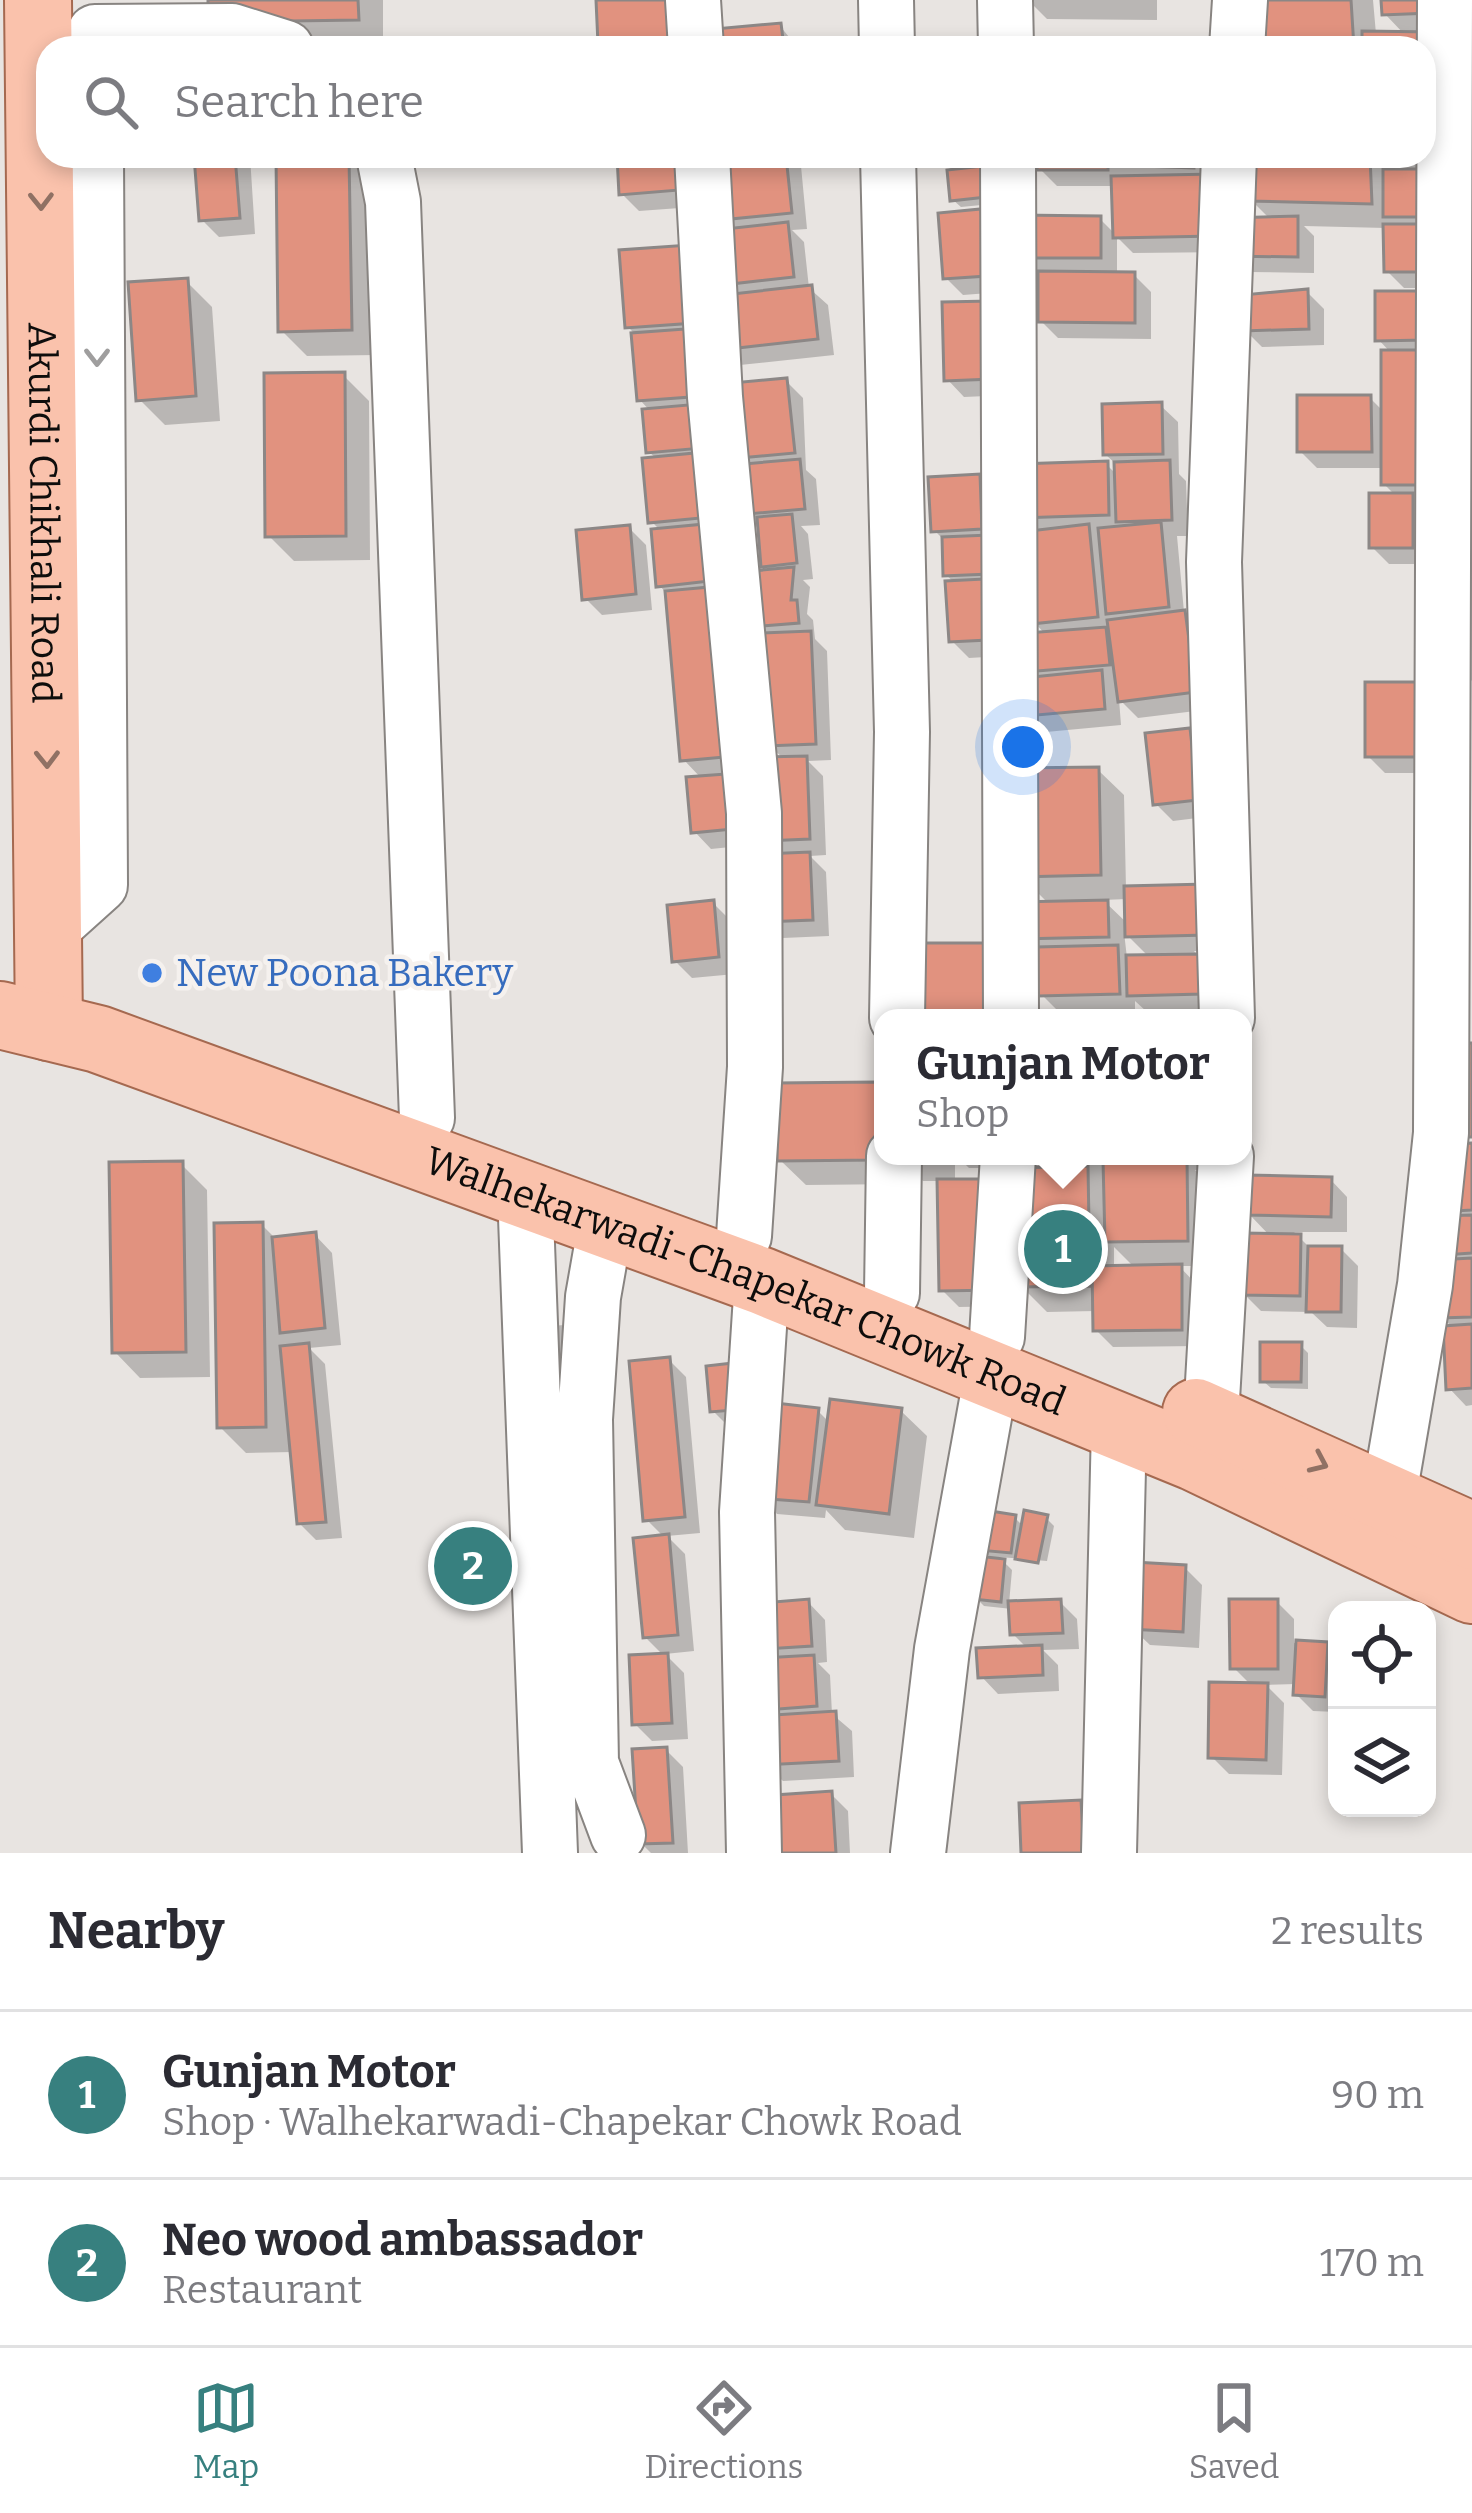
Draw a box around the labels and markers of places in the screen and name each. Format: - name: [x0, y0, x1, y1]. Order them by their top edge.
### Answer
- place label: New Poona Bakery: [176, 950, 514, 996]
- marker: New Poona Bakery: [139, 960, 165, 986]
- pin: 1: [1024, 1204, 1102, 1294]
- pin: 2: [434, 1521, 512, 1611]

